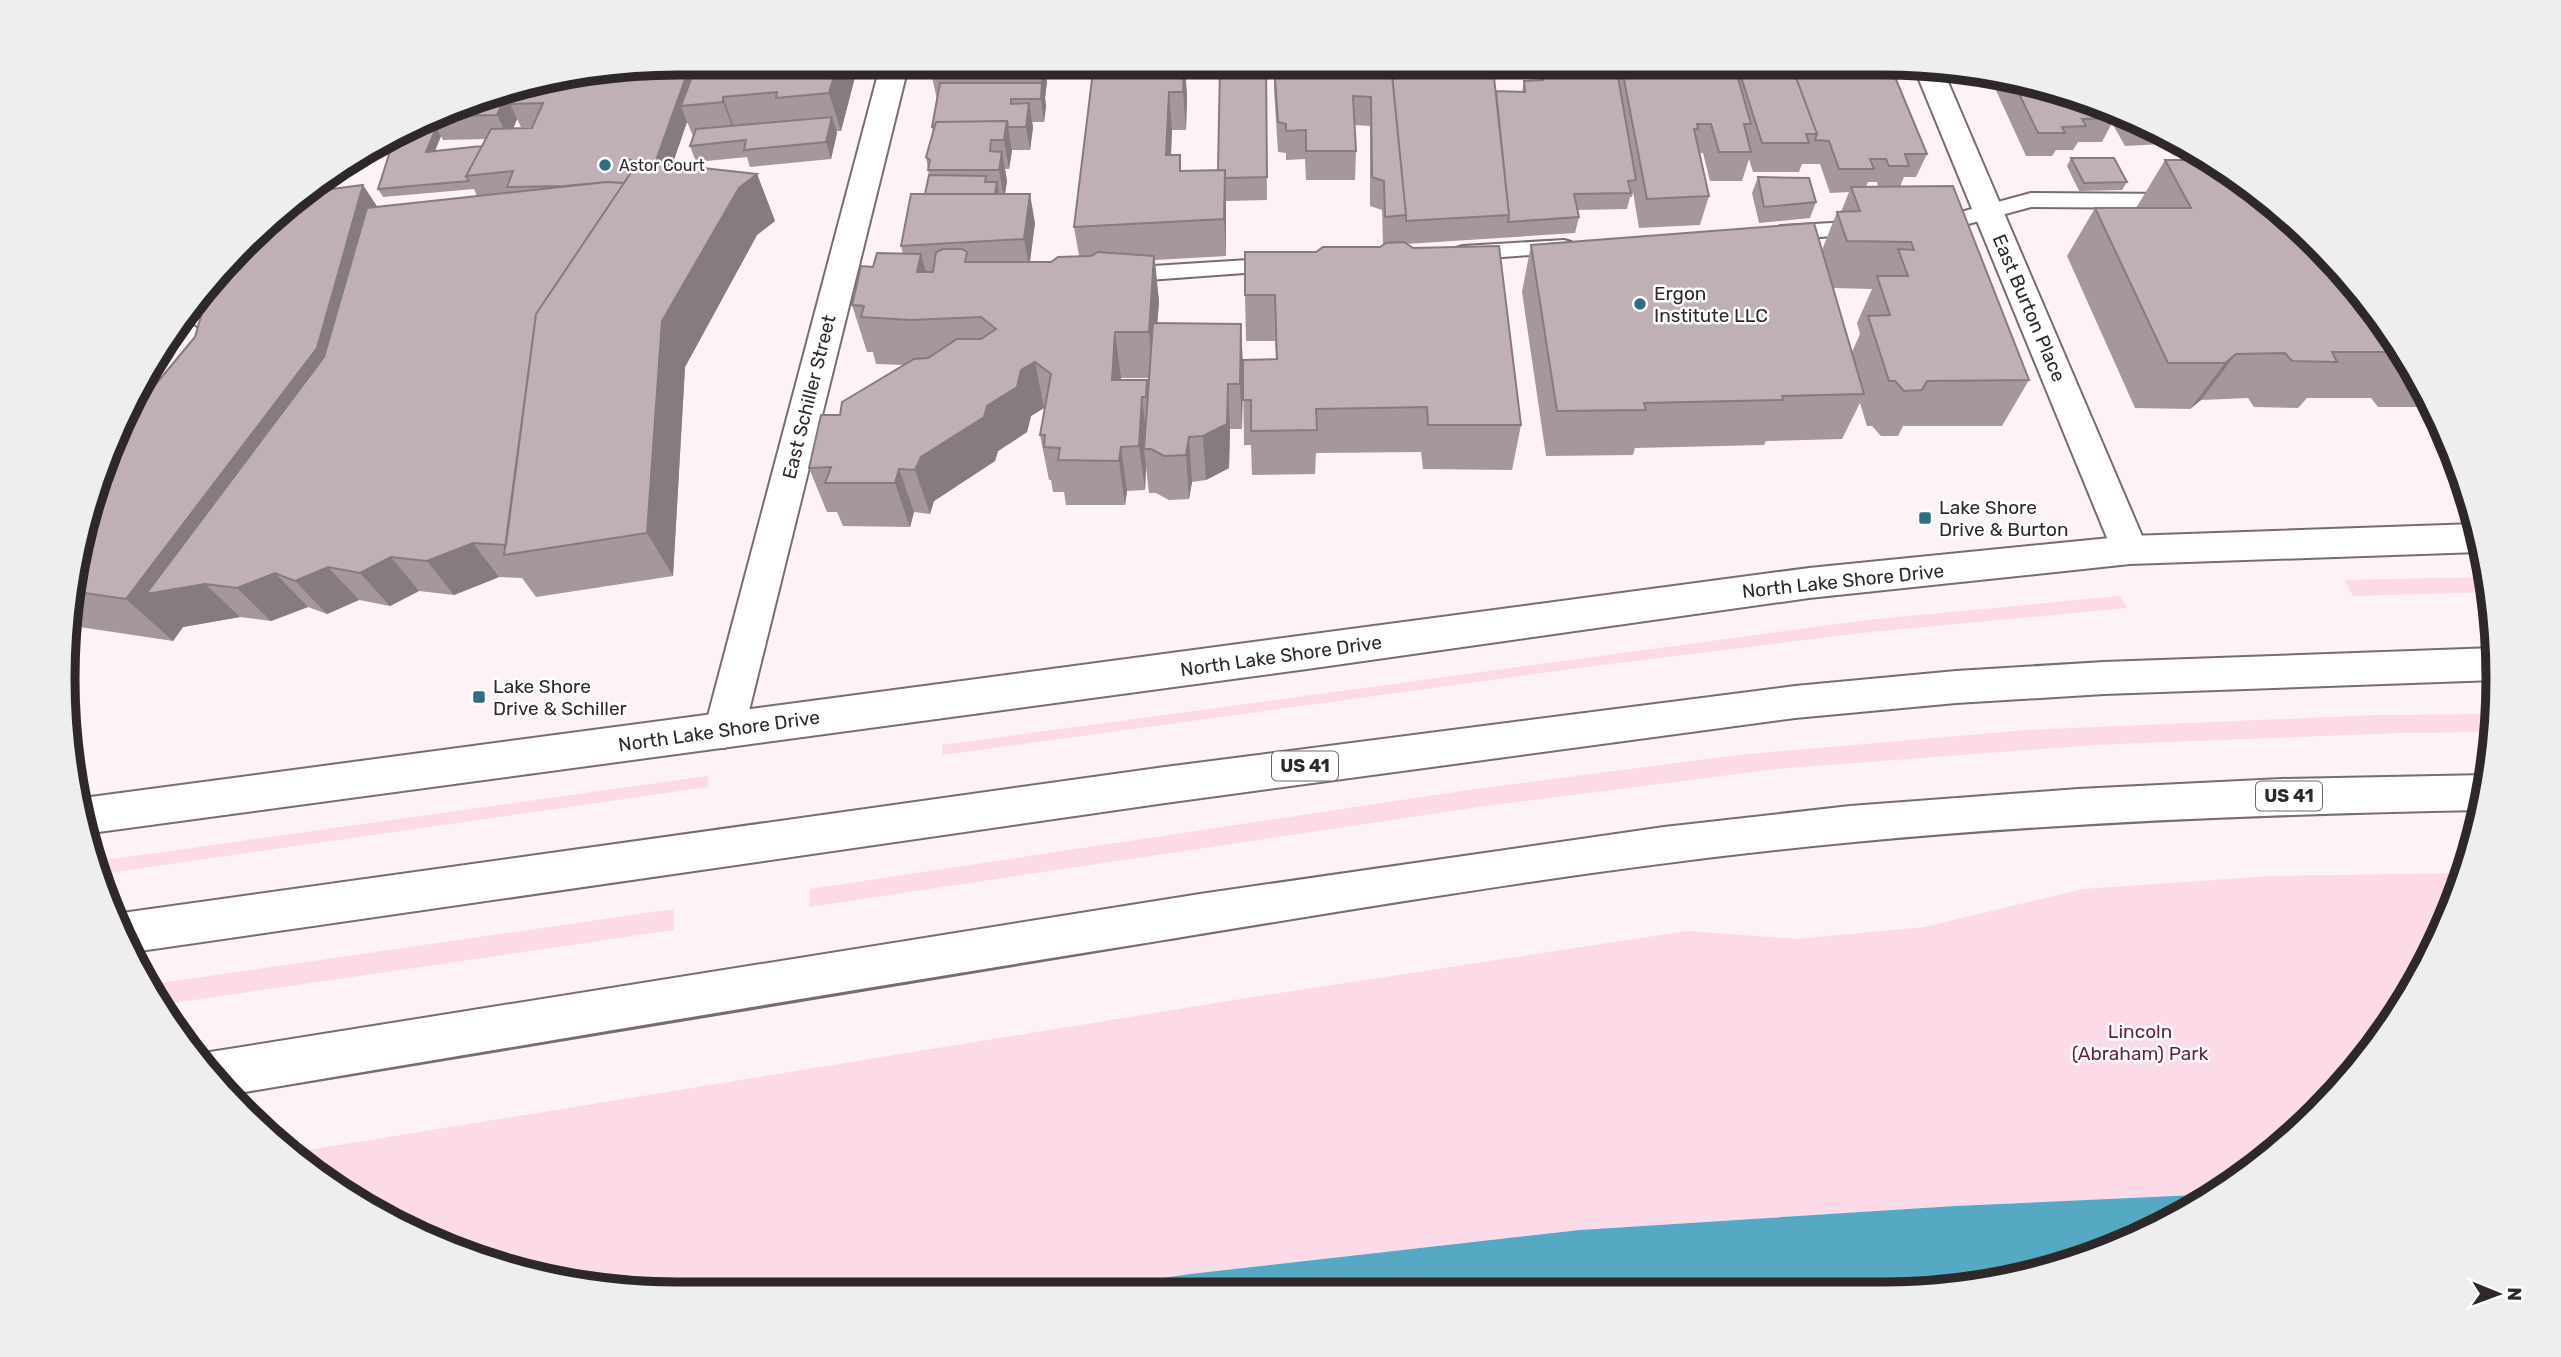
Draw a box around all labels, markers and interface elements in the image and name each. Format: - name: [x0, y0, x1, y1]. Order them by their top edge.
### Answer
- place label: Astor Court: [619, 156, 705, 175]
- marker: Astor Court: [597, 157, 613, 173]
- street label: East Burton Place: [1988, 231, 2070, 385]
- place label: Ergon Institute LLC: [1654, 282, 1768, 327]
- marker: Ergon Institute LLC: [1632, 296, 1648, 312]
- street label: East Schiller Street: [777, 312, 841, 482]
- place label: Lake Shore Drive & Burton: [1939, 496, 2068, 541]
- marker: Lake Shore Drive & Burton: [1917, 510, 1933, 526]
- street label: North Lake Shore Drive: [1741, 559, 1945, 603]
- street label: North Lake Shore Drive: [1179, 630, 1383, 682]
- place label: Lake Shore Drive & Schiller: [493, 675, 628, 720]
- marker: Lake Shore Drive & Schiller: [471, 689, 487, 705]
- street label: North Lake Shore Drive: [617, 705, 821, 757]
- road number: US 41: [1272, 752, 1338, 780]
- road number: US 41: [2256, 782, 2322, 810]
- park label: Lincoln (Abraham) Park: [2072, 1020, 2208, 1065]
- north arrow: [2463, 1259, 2533, 1329]
- text: N: [2503, 1287, 2526, 1301]

